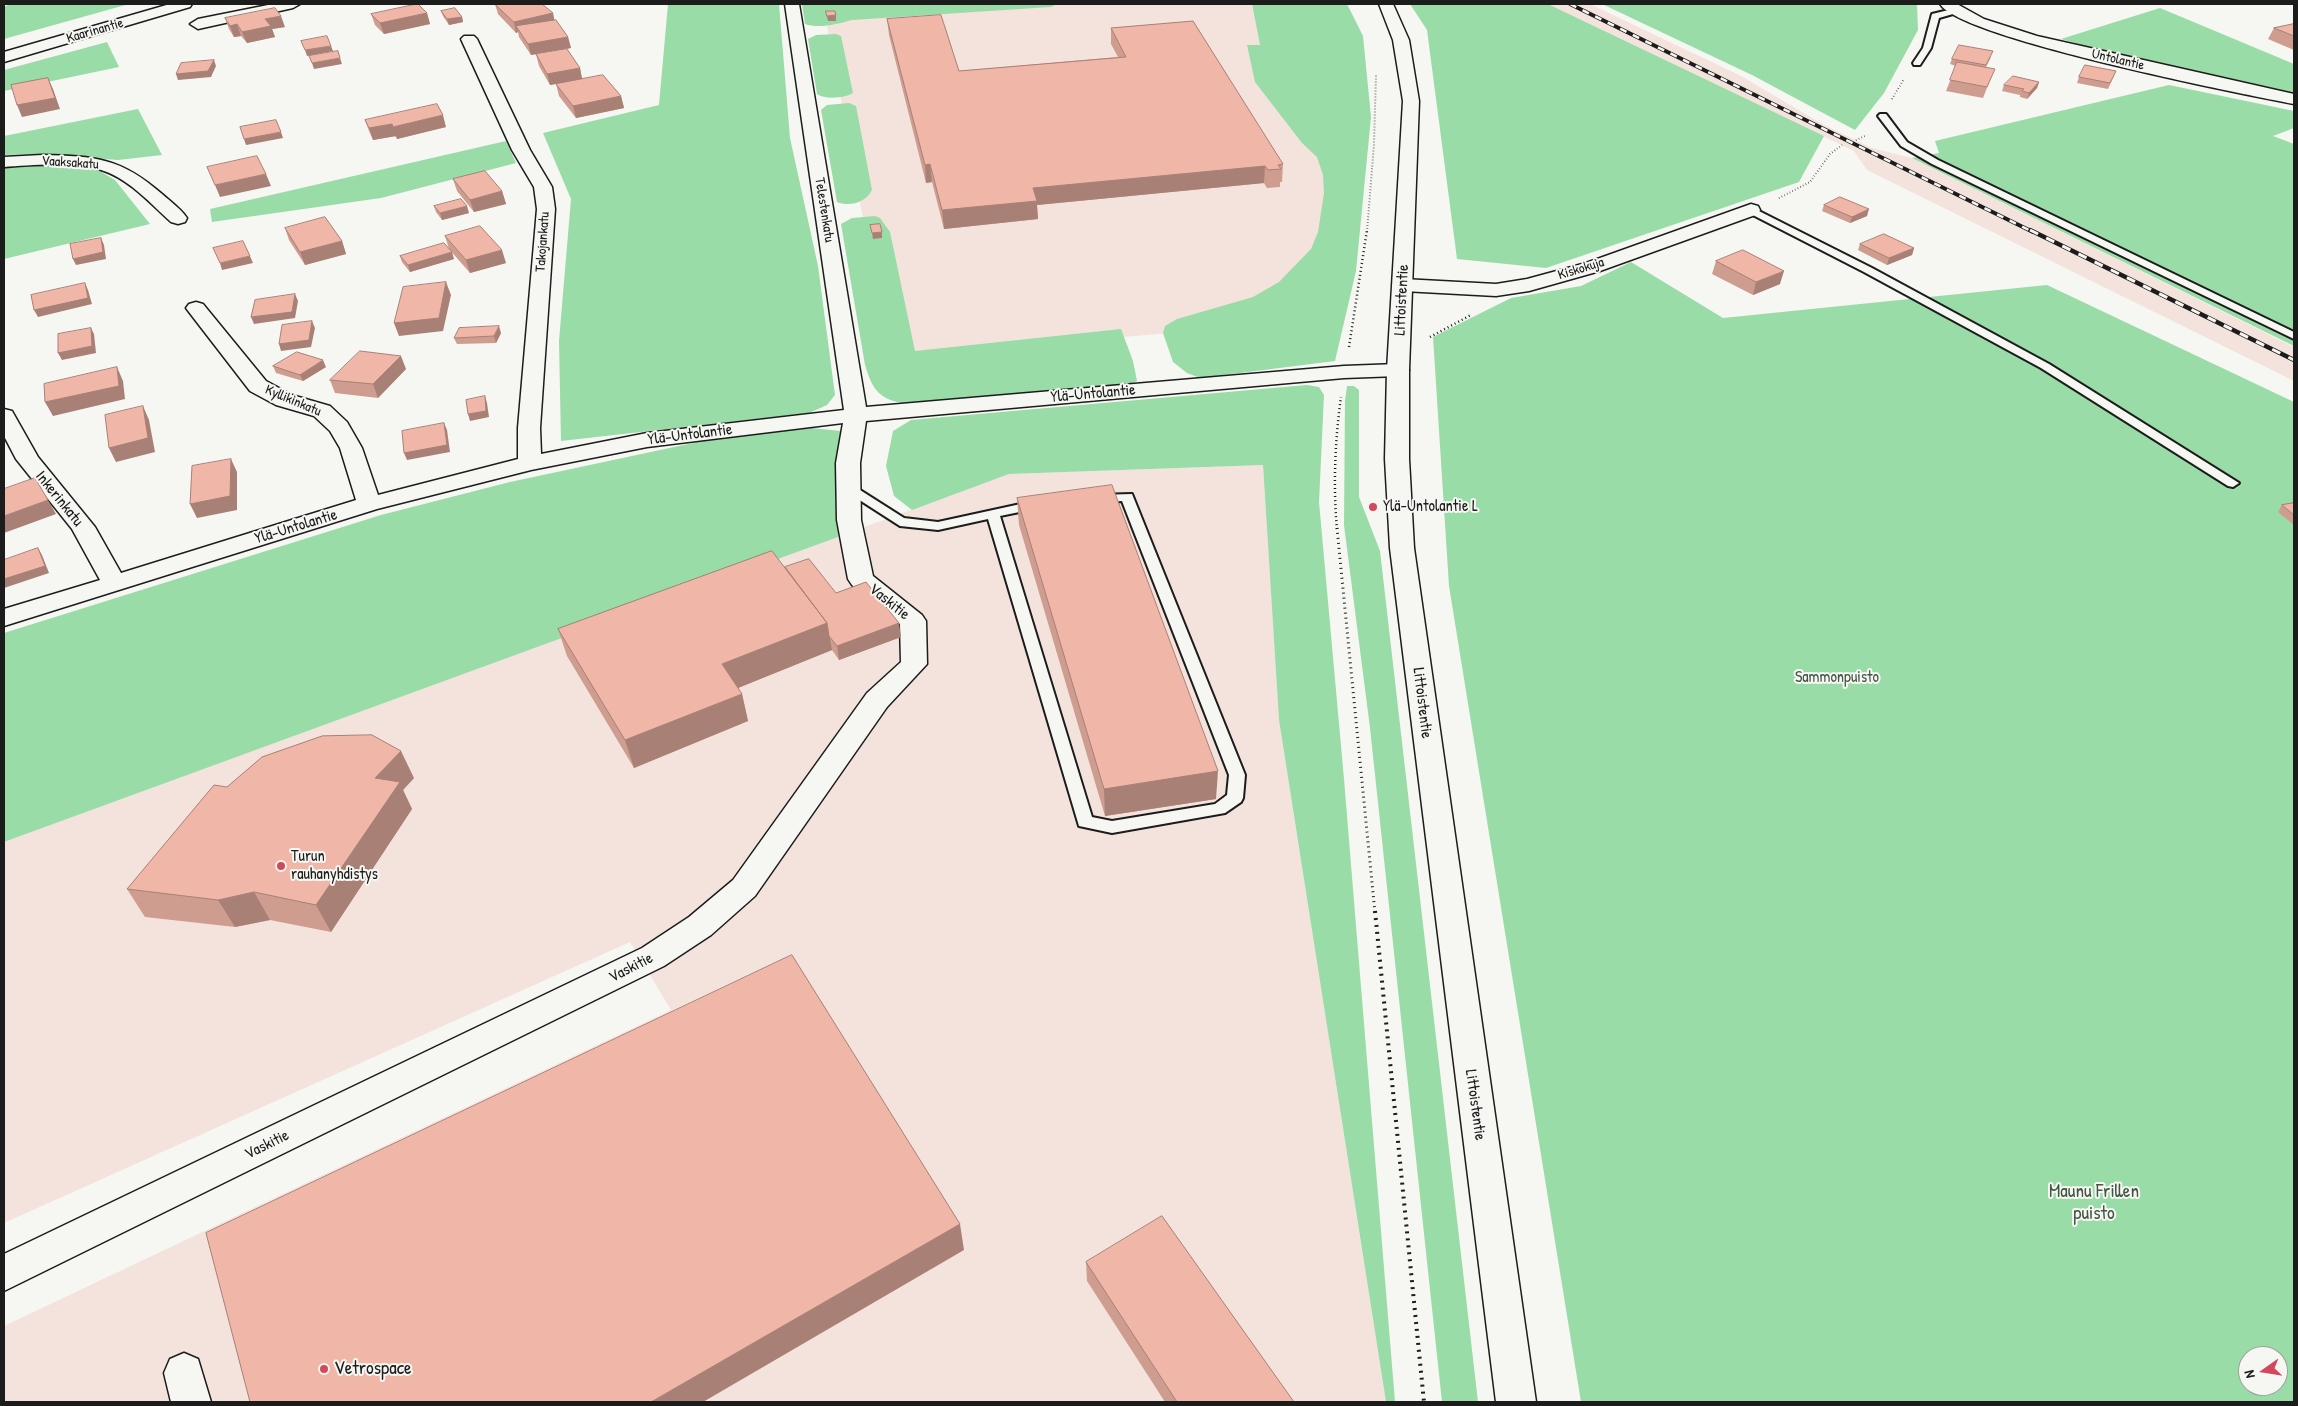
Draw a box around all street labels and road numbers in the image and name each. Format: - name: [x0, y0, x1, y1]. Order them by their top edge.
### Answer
- street label: Kaarinantie: [65, 15, 125, 47]
- street label: Untolantie: [2090, 46, 2146, 74]
- street label: Vaaksakatu: [41, 153, 99, 173]
- street label: Telestenkatu: [811, 176, 837, 244]
- street label: Takojankatu: [533, 211, 553, 273]
- street label: Kiskokuja: [1556, 254, 1606, 284]
- street label: Littoistentie: [1391, 264, 1413, 336]
- street label: Ylä-Untolantie: [1050, 381, 1136, 407]
- street label: Kyllikinkatu: [262, 382, 324, 420]
- street label: Ylä-Untolantie: [647, 420, 733, 450]
- street label: Inkerinkatu: [31, 467, 87, 531]
- street label: Ylä-Untolantie: [252, 505, 340, 549]
- street label: Vaskitie: [865, 580, 913, 624]
- street label: Littoistentie: [1408, 666, 1436, 740]
- street label: Vaskitie: [606, 949, 656, 987]
- street label: Littoistentie: [1461, 1068, 1489, 1142]
- street label: Vaskitie: [242, 1126, 292, 1164]

